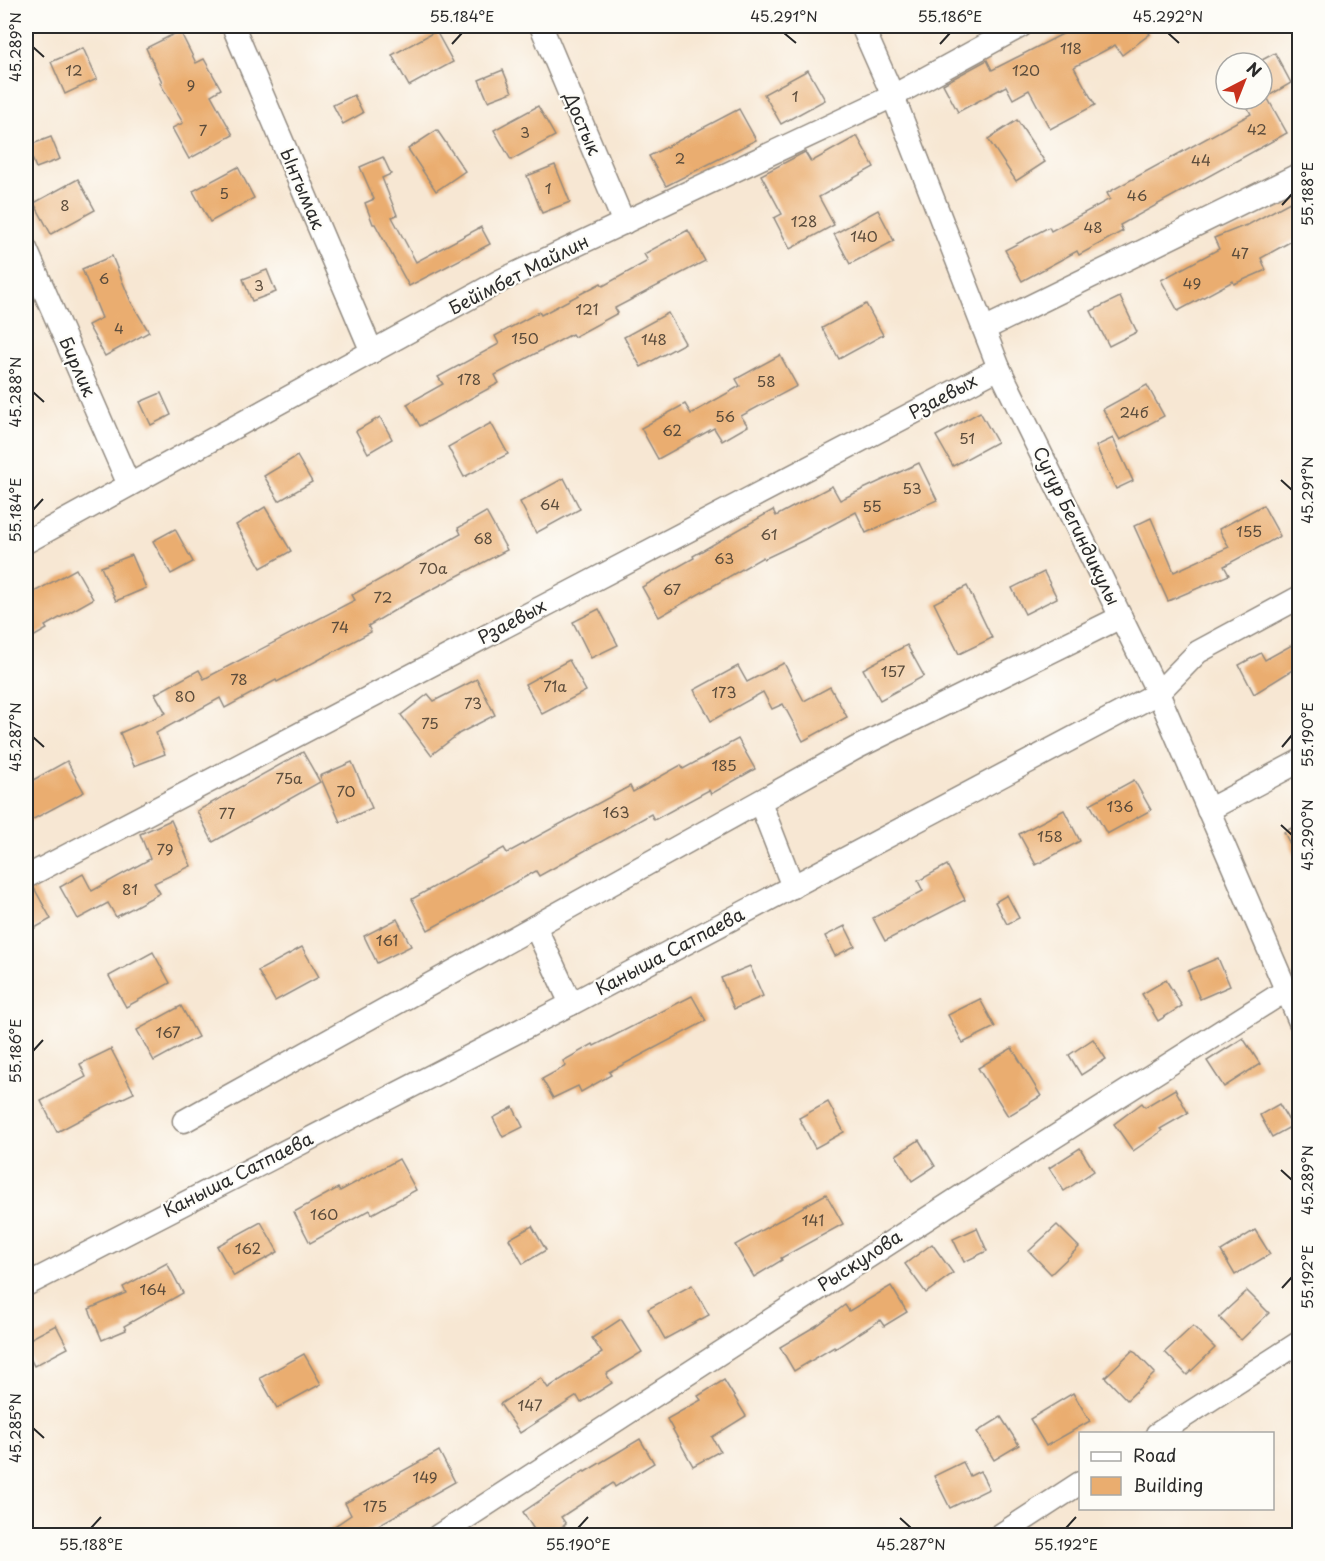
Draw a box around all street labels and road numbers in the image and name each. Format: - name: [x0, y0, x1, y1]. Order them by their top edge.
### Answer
- street label: Достык: [558, 87, 609, 159]
- street label: Ынтымак: [274, 144, 333, 233]
- street label: Бейімбет Майлин: [444, 227, 593, 321]
- street label: Бирлик: [53, 332, 104, 401]
- street label: Рзаевых: [903, 366, 981, 425]
- street label: Сугур Бегиндикулы: [1027, 441, 1128, 609]
- street label: Рзаевых: [472, 591, 550, 650]
- street label: Каныша Сатпаева: [590, 900, 749, 1001]
- street label: Каныша Сатпаева: [158, 1124, 318, 1223]
- street label: Рыскулова: [812, 1222, 907, 1297]

